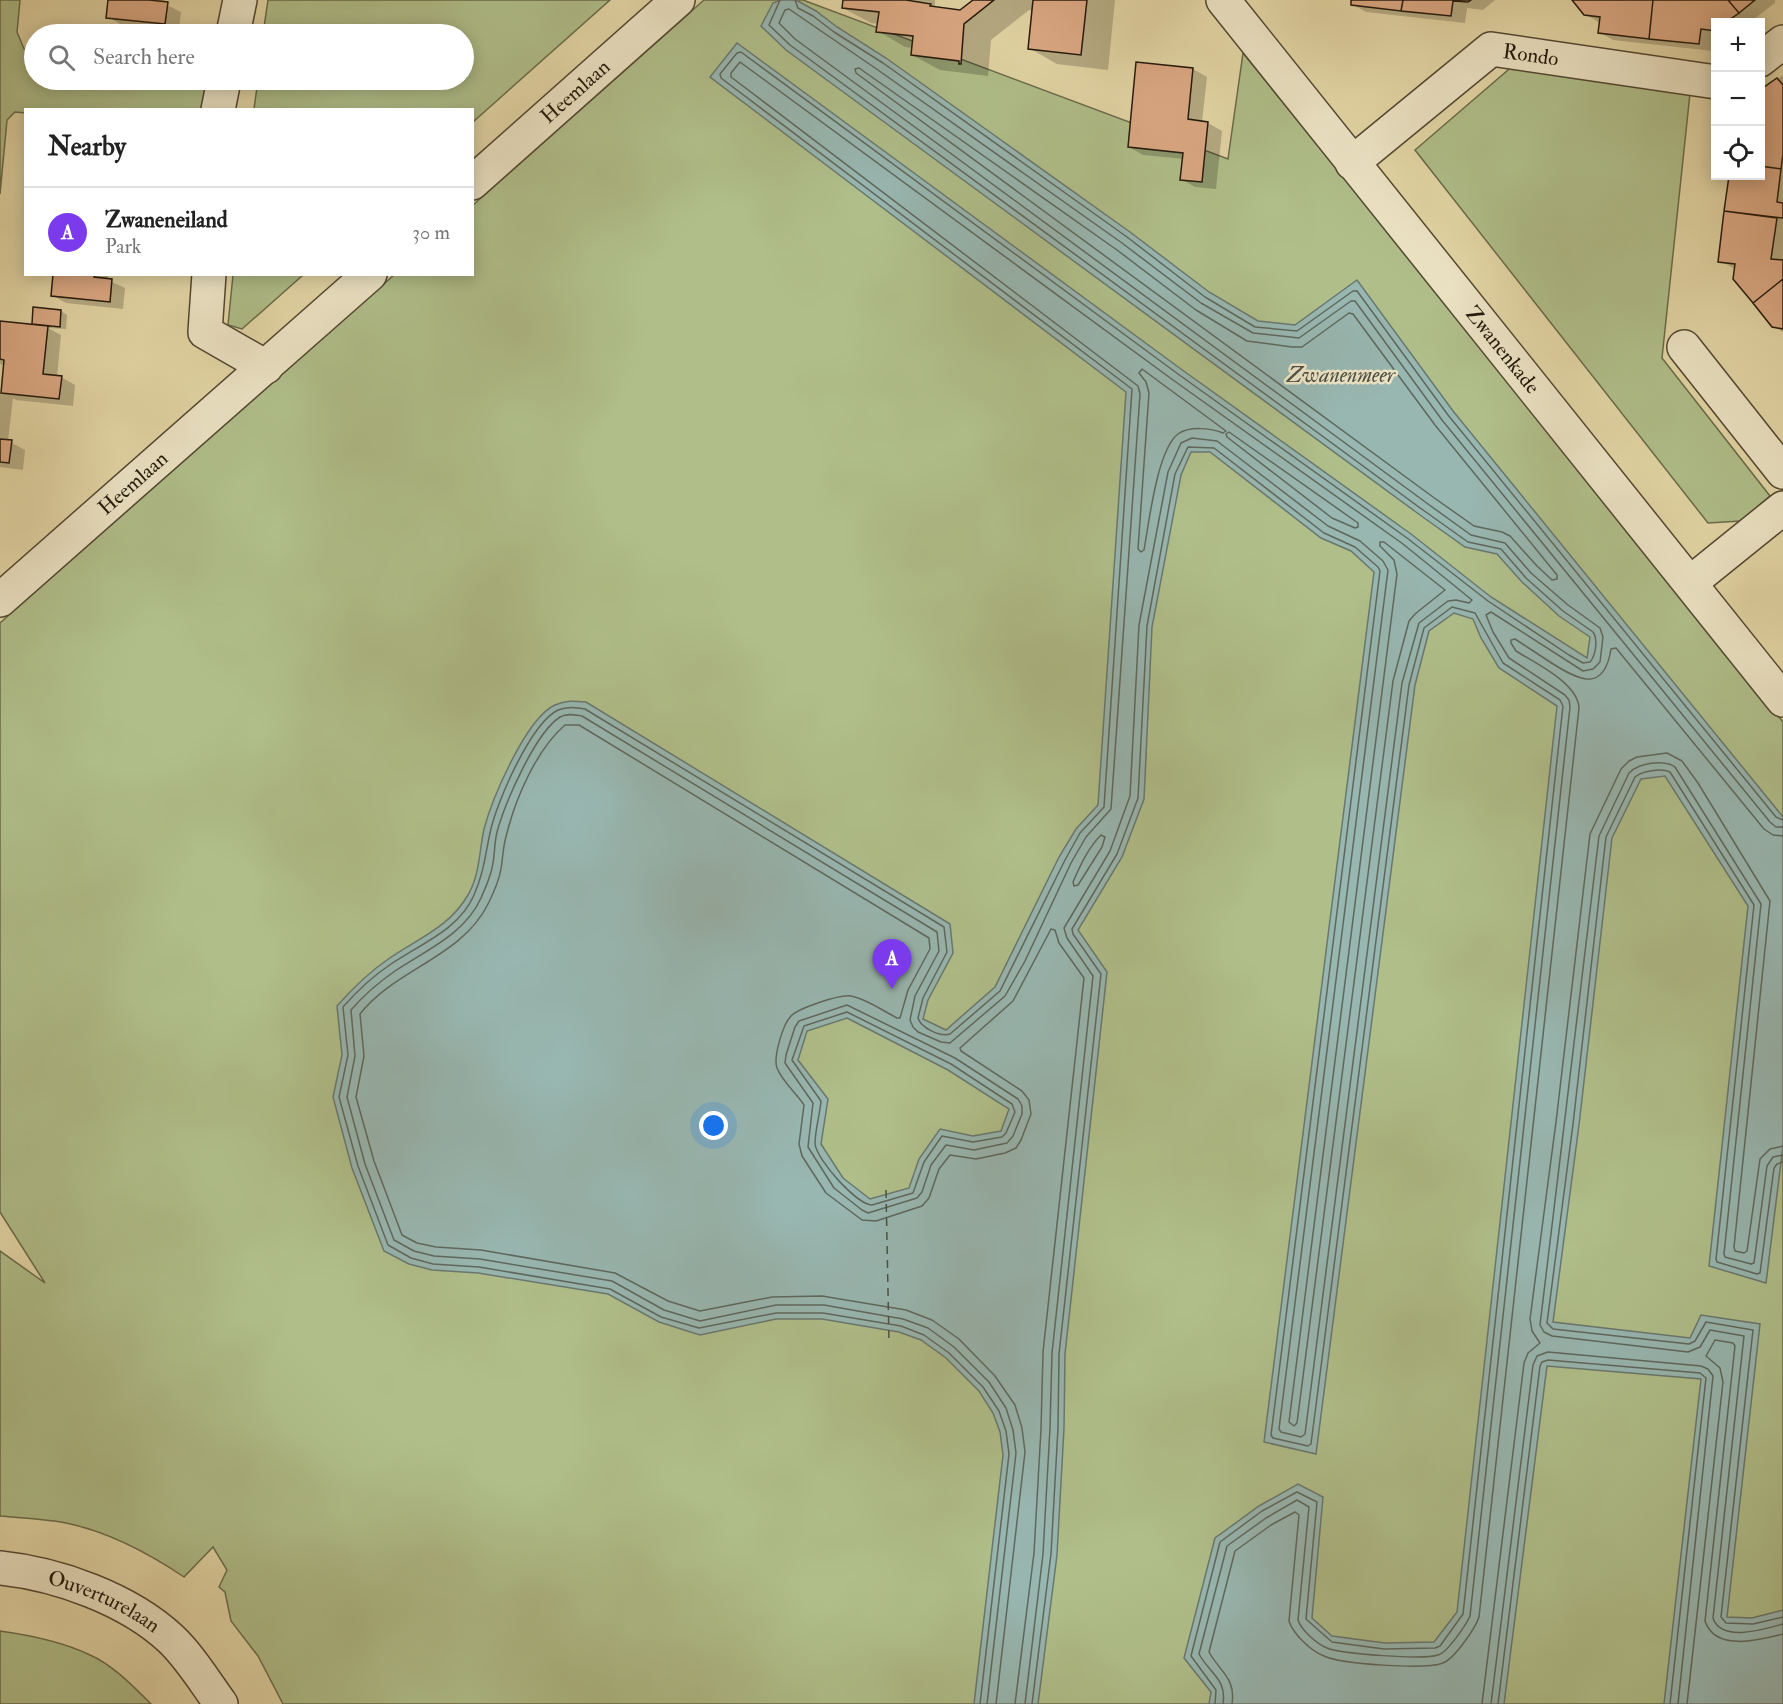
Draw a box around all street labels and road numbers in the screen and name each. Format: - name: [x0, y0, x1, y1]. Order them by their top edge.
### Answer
- street label: Rondo: [1501, 38, 1560, 73]
- street label: Heemlaan: [535, 54, 616, 130]
- street label: Zwanenkade: [1459, 301, 1546, 400]
- street label: Heemlaan: [93, 445, 174, 521]
- street label: Ouverturelaan: [45, 1564, 166, 1639]

